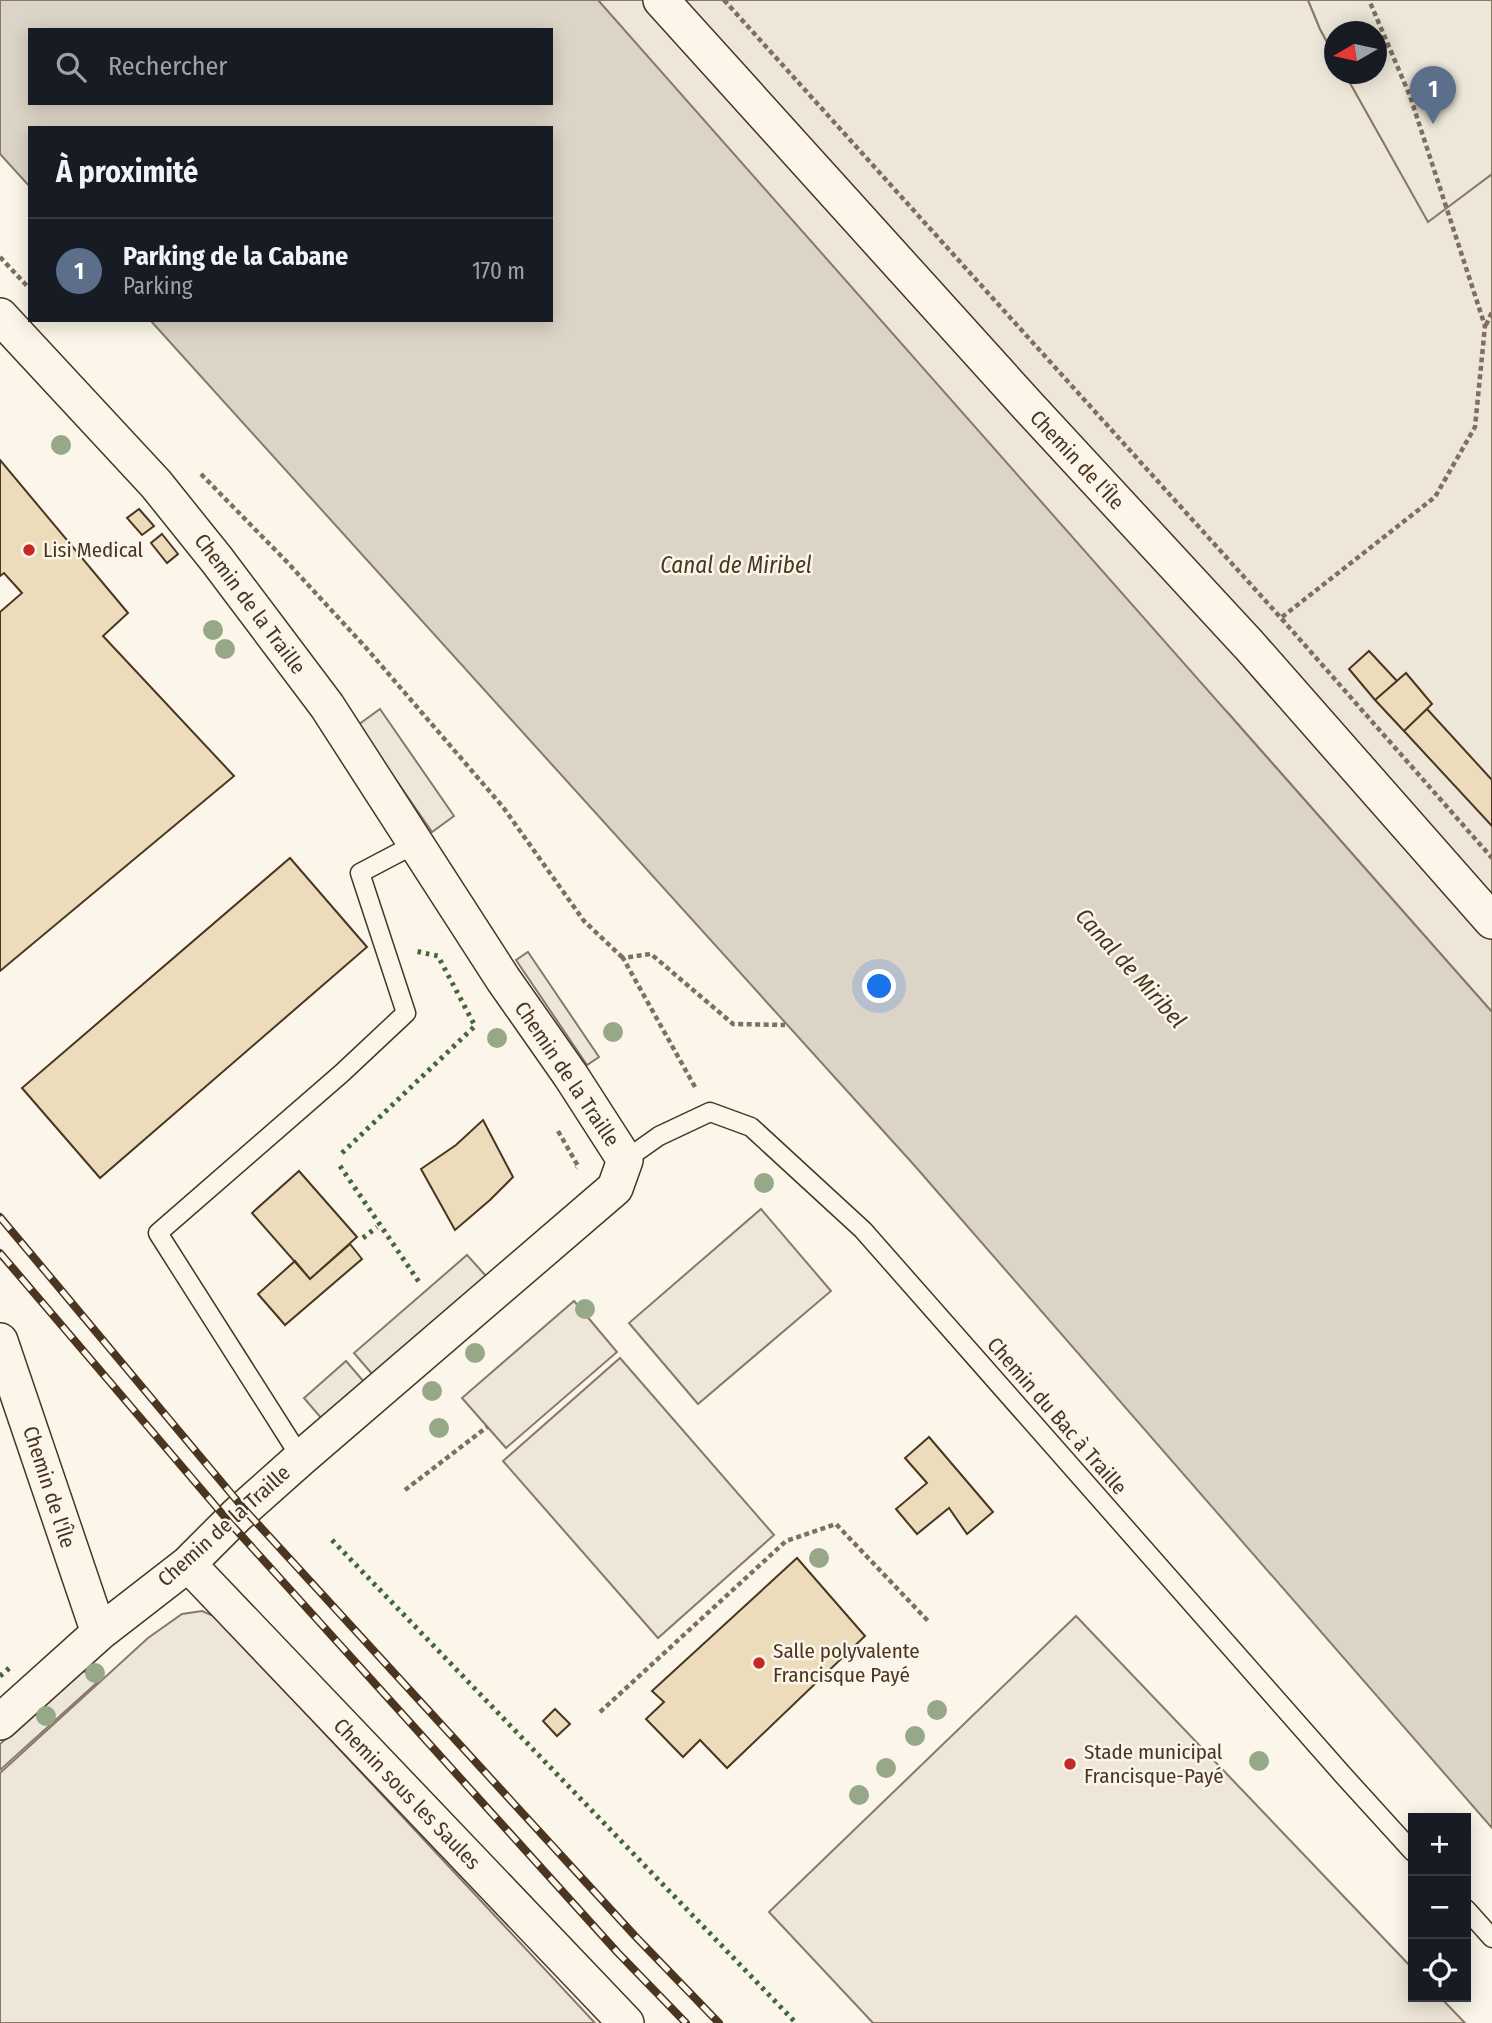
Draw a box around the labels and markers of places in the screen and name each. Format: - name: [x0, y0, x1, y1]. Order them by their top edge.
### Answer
- pin: 1: [1410, 66, 1456, 124]
- place label: Lisi Medical: [43, 537, 143, 563]
- marker: Lisi Medical: [21, 542, 37, 558]
- place label: Salle polyvalente Francisque Payé: [773, 1638, 920, 1688]
- marker: Salle polyvalente Francisque Payé: [751, 1655, 767, 1671]
- place label: Stade municipal Francisque-Payé: [1084, 1739, 1224, 1789]
- marker: Stade municipal Francisque-Payé: [1062, 1756, 1078, 1772]

